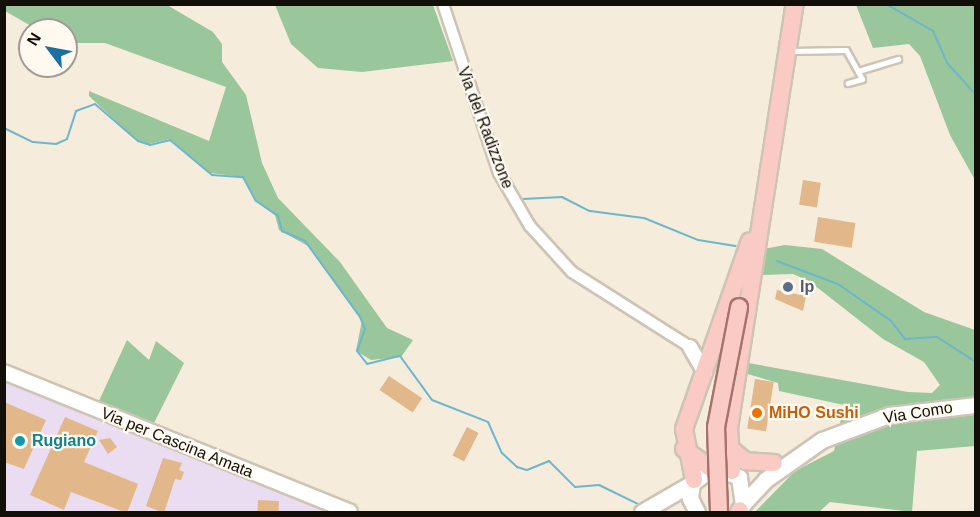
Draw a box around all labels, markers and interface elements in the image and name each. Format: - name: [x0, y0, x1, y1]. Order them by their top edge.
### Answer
- north arrow: [18, 18, 78, 78]
- text: N: [24, 30, 44, 49]
- street label: Via del Radizzone: [453, 64, 517, 192]
- place label: Ip: [800, 277, 814, 297]
- marker: Ip: [781, 280, 795, 294]
- street label: Via Como: [882, 398, 954, 428]
- place label: MiHO Sushi: [769, 403, 859, 423]
- street label: Via per Cascina Amata: [98, 404, 256, 482]
- marker: MiHO Sushi: [750, 406, 764, 420]
- place label: Rugiano: [32, 431, 96, 451]
- marker: Rugiano: [13, 434, 27, 448]

